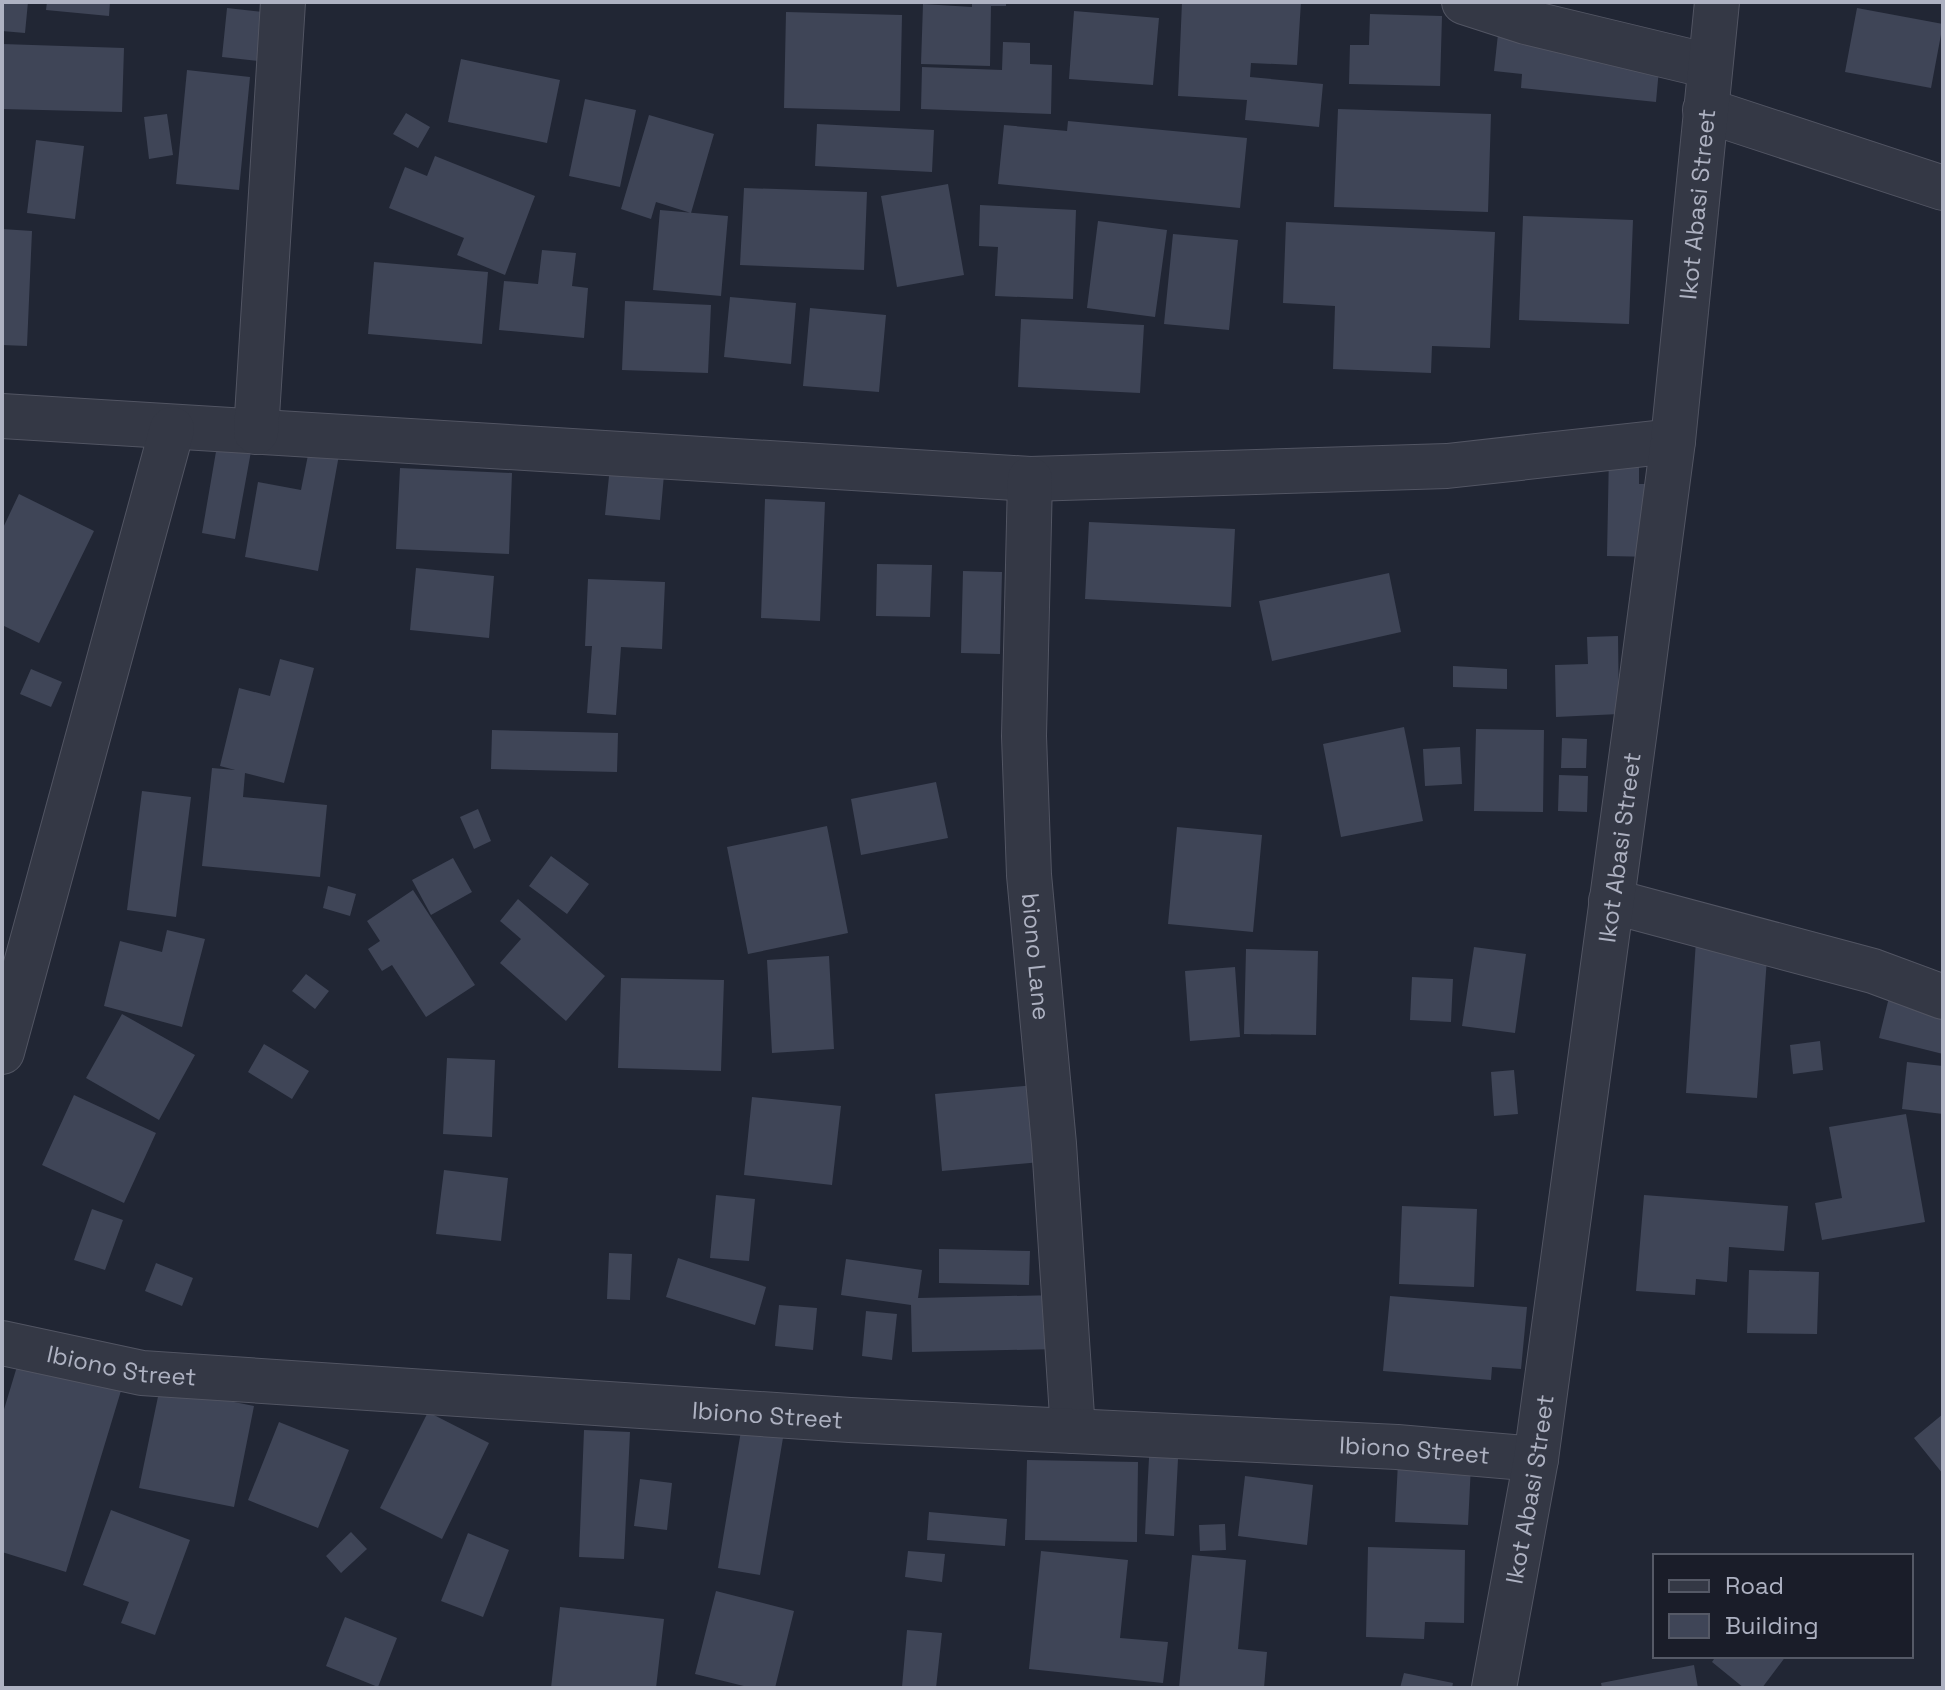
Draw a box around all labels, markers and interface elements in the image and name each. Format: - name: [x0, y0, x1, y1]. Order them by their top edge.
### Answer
- street label: Ikot Abasi Street: [1672, 107, 1722, 301]
- street label: Ikot Abasi Street: [1591, 750, 1647, 945]
- street label: biono Lane: [1015, 891, 1058, 1022]
- street label: Ibiono Street: [44, 1338, 197, 1392]
- street label: Ikot Abasi Street: [1498, 1392, 1560, 1586]
- street label: Ibiono Street: [691, 1394, 844, 1435]
- street label: Ibiono Street: [1338, 1429, 1491, 1470]
- legend: [1653, 1554, 1913, 1658]
- text: Road: [1725, 1570, 1784, 1601]
- text: Building: [1725, 1610, 1819, 1641]

